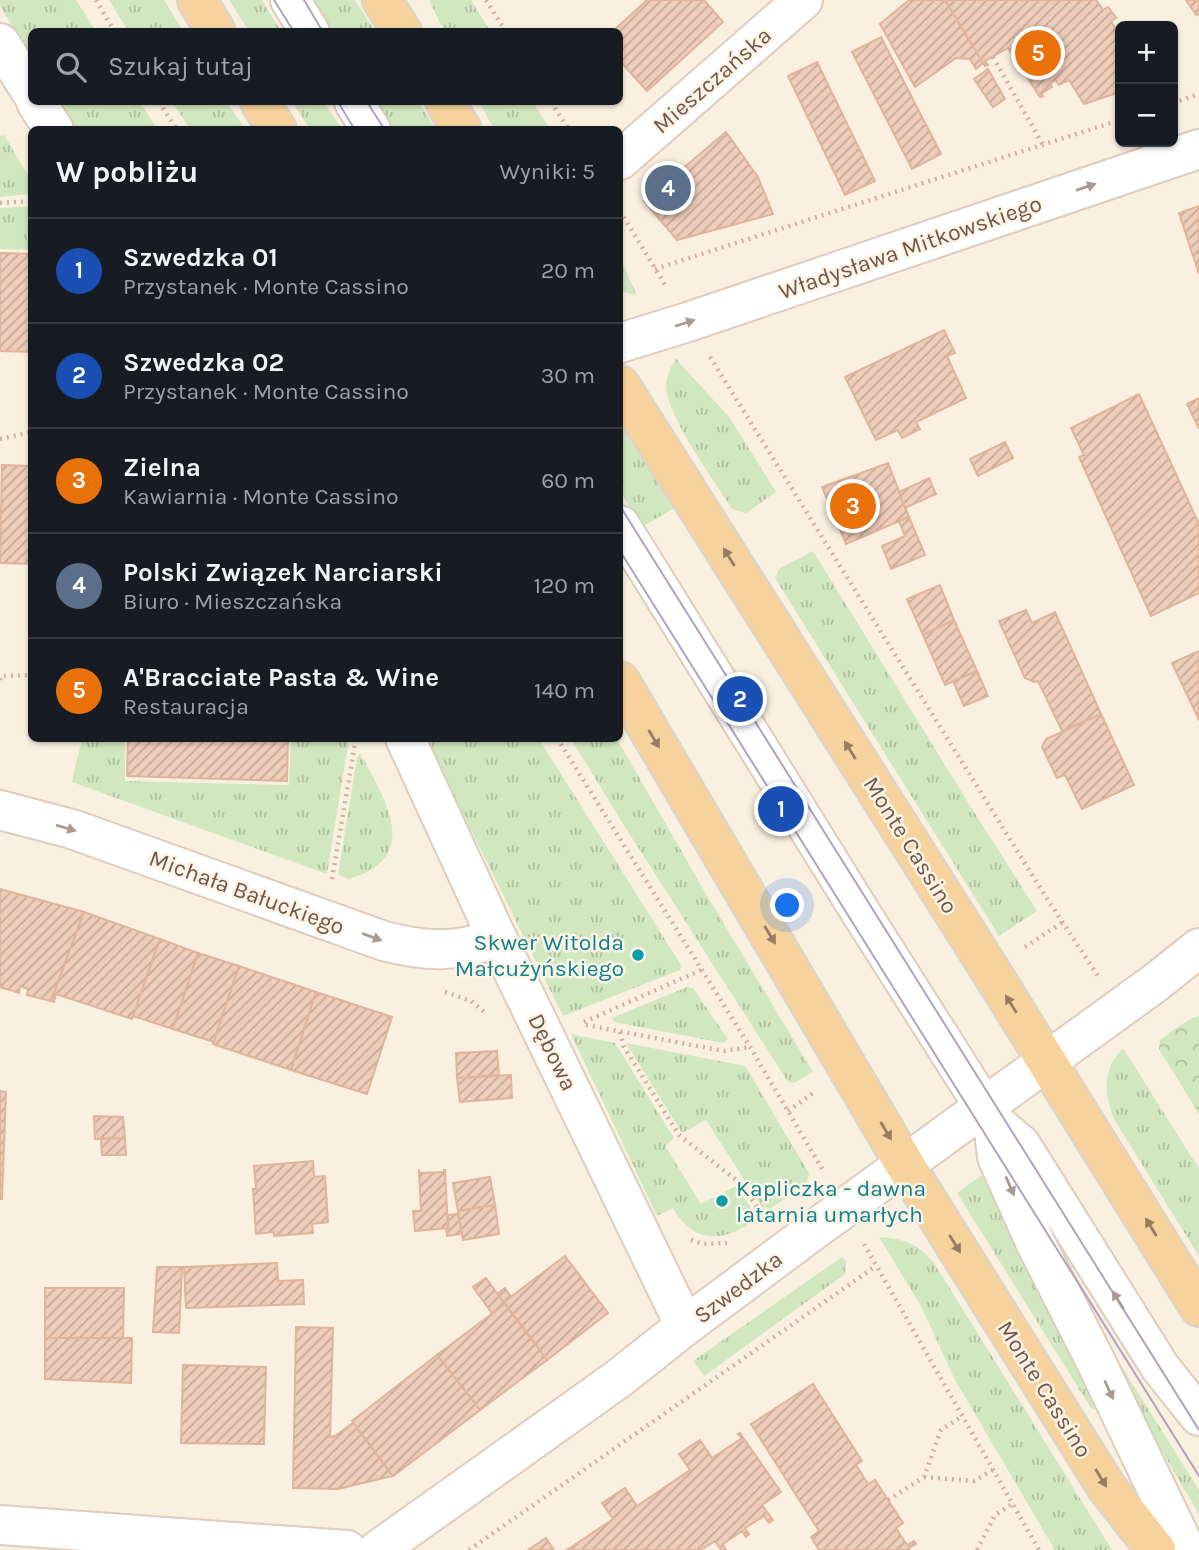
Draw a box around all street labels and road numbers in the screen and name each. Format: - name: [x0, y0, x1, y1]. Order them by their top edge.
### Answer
- street label: Mieszczańska: [648, 22, 777, 139]
- street label: Władysława Mitkowskiego: [775, 190, 1045, 305]
- street label: Monte Cassino: [858, 772, 963, 919]
- street label: Michała Bałuckiego: [146, 845, 348, 940]
- street label: Dębowa: [522, 1009, 583, 1095]
- street label: Szwedzka: [689, 1245, 788, 1329]
- street label: Monte Cassino: [992, 1316, 1097, 1463]

